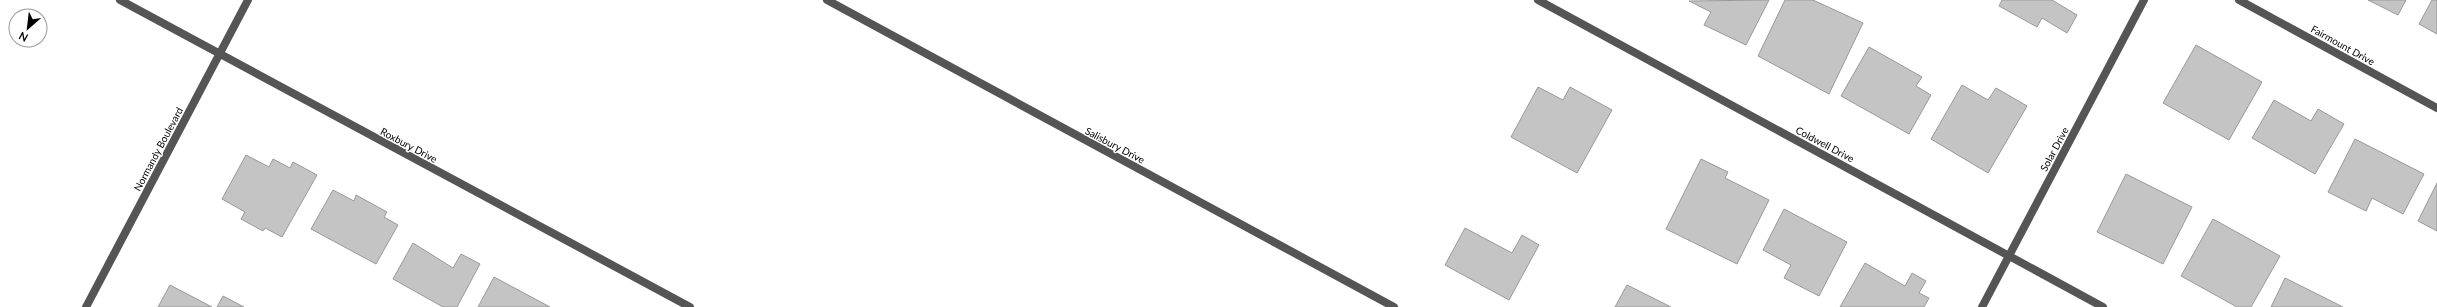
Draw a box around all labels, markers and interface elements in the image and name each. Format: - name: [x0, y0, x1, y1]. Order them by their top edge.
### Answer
- north arrow: [8, 8, 48, 48]
- street label: Fairmount Drive: [2309, 23, 2377, 67]
- text: N: [16, 30, 30, 45]
- street label: Normandy Boulevard: [131, 105, 185, 193]
- street label: Salisbury Drive: [1083, 124, 1147, 166]
- street label: Coldwell Drive: [1794, 124, 1856, 164]
- street label: Roxbury Drive: [379, 125, 439, 165]
- street label: Solar Drive: [2037, 125, 2071, 173]

